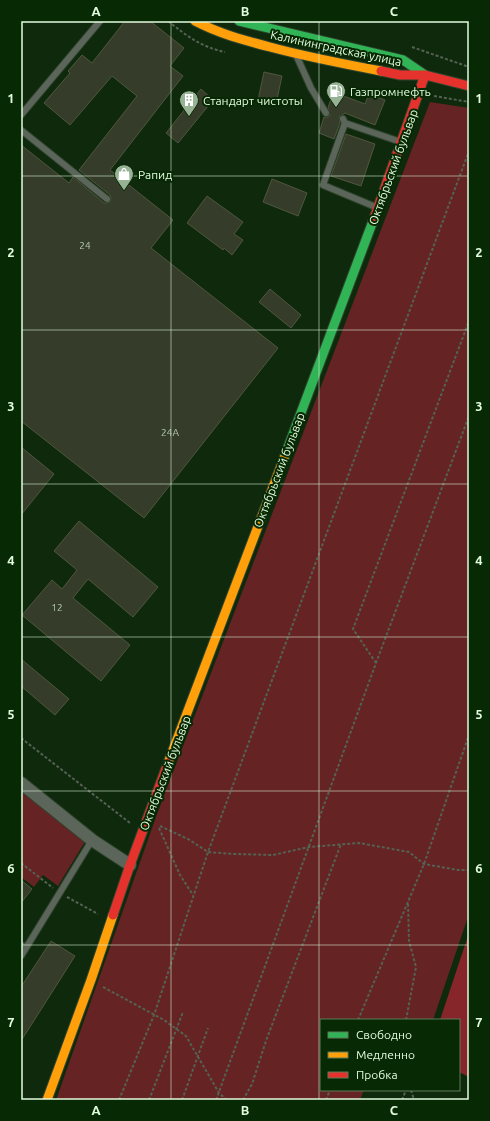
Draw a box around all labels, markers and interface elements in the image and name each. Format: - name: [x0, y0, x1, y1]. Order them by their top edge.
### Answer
- text: A: [91, 4, 101, 18]
- text: B: [241, 4, 250, 18]
- text: C: [390, 4, 399, 18]
- street label: Калининградская улица: [269, 28, 403, 68]
- fuel station icon: Газпромнефть: [325, 80, 347, 108]
- place label: Газпромнефть: [350, 85, 431, 98]
- building icon: Стандарт чистоты: [178, 89, 200, 117]
- text: 1: [7, 91, 15, 105]
- text: 1: [475, 91, 483, 105]
- place label: Стандарт чистоты: [203, 94, 303, 107]
- street label: Октябрьский бульвар: [366, 107, 420, 227]
- shop icon: Рапид: [113, 163, 135, 191]
- place label: Рапид: [138, 168, 172, 181]
- house number: 24: [79, 240, 91, 251]
- text: 2: [7, 245, 15, 259]
- text: 2: [475, 245, 483, 259]
- text: 3: [7, 399, 15, 413]
- text: 3: [475, 399, 483, 413]
- street label: Октябрьский бульвар: [251, 411, 307, 529]
- house number: 24А: [161, 427, 179, 438]
- text: 4: [7, 553, 15, 567]
- text: 4: [475, 553, 483, 567]
- house number: 12: [51, 602, 63, 613]
- text: 5: [7, 707, 15, 721]
- text: 5: [475, 707, 483, 721]
- street label: Октябрьский бульвар: [137, 714, 193, 832]
- text: 6: [7, 861, 15, 875]
- text: 6: [475, 861, 483, 875]
- text: 7: [7, 1015, 15, 1029]
- text: 7: [475, 1015, 483, 1029]
- legend: [320, 1019, 460, 1091]
- text: Свободно: [356, 1028, 412, 1041]
- text: Медленно: [356, 1048, 415, 1061]
- text: Пробка: [356, 1068, 398, 1081]
- text: A: [91, 1103, 101, 1117]
- text: B: [241, 1103, 250, 1117]
- text: C: [390, 1103, 399, 1117]

